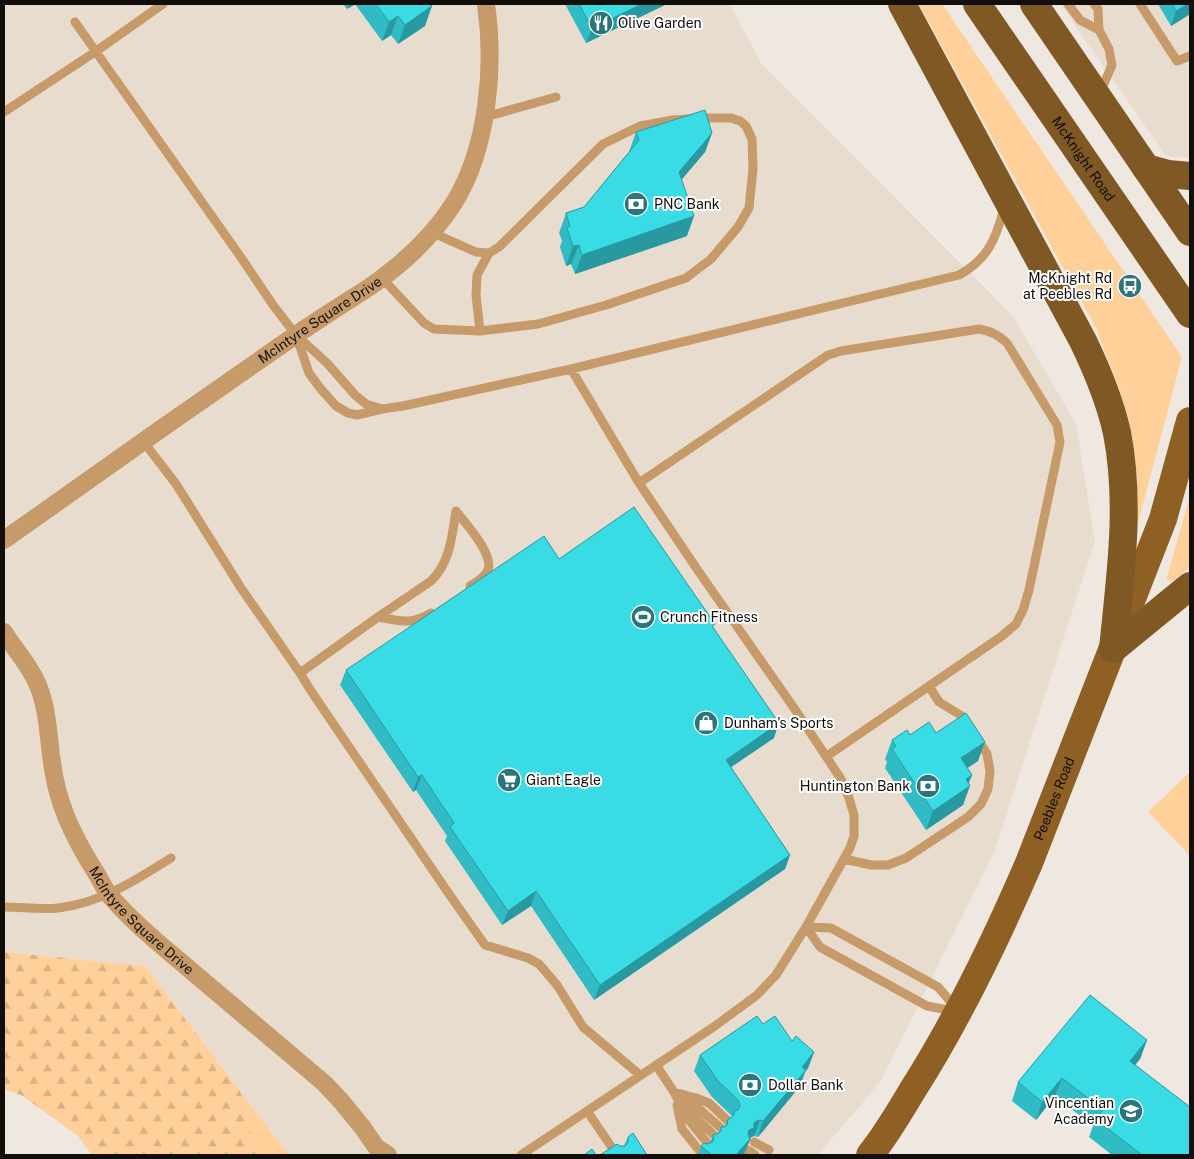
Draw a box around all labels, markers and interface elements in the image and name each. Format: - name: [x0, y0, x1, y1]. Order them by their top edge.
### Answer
- restaurant icon: Olive Garden: [588, 10, 614, 36]
- place label: Olive Garden: [618, 15, 702, 31]
- street label: McKnight Road: [1049, 113, 1118, 204]
- bank icon: PNC Bank: [623, 191, 649, 217]
- place label: PNC Bank: [654, 196, 720, 212]
- place label: McKnight Rd at Peebles Rd: [1023, 270, 1112, 302]
- street label: McIntyre Square Drive: [255, 273, 385, 367]
- bus stop icon: McKnight Rd at Peebles Rd: [1117, 273, 1143, 299]
- sports icon: Crunch Fitness: [630, 604, 656, 630]
- place label: Crunch Fitness: [660, 609, 758, 625]
- shop icon: Dunham's Sports: [693, 710, 719, 736]
- place label: Dunham's Sports: [724, 715, 833, 731]
- street label: Peebles Road: [1030, 755, 1077, 843]
- supermarket icon: Giant Eagle: [496, 767, 522, 793]
- place label: Giant Eagle: [526, 772, 601, 788]
- bank icon: Huntington Bank: [915, 773, 941, 799]
- place label: Huntington Bank: [800, 778, 910, 794]
- street label: McIntyre Square Drive: [86, 863, 197, 978]
- bank icon: Dollar Bank: [737, 1072, 763, 1098]
- place label: Dollar Bank: [768, 1077, 844, 1093]
- place label: Vincentian Academy: [1045, 1095, 1114, 1127]
- school or university icon: Vincentian Academy: [1118, 1098, 1144, 1124]

